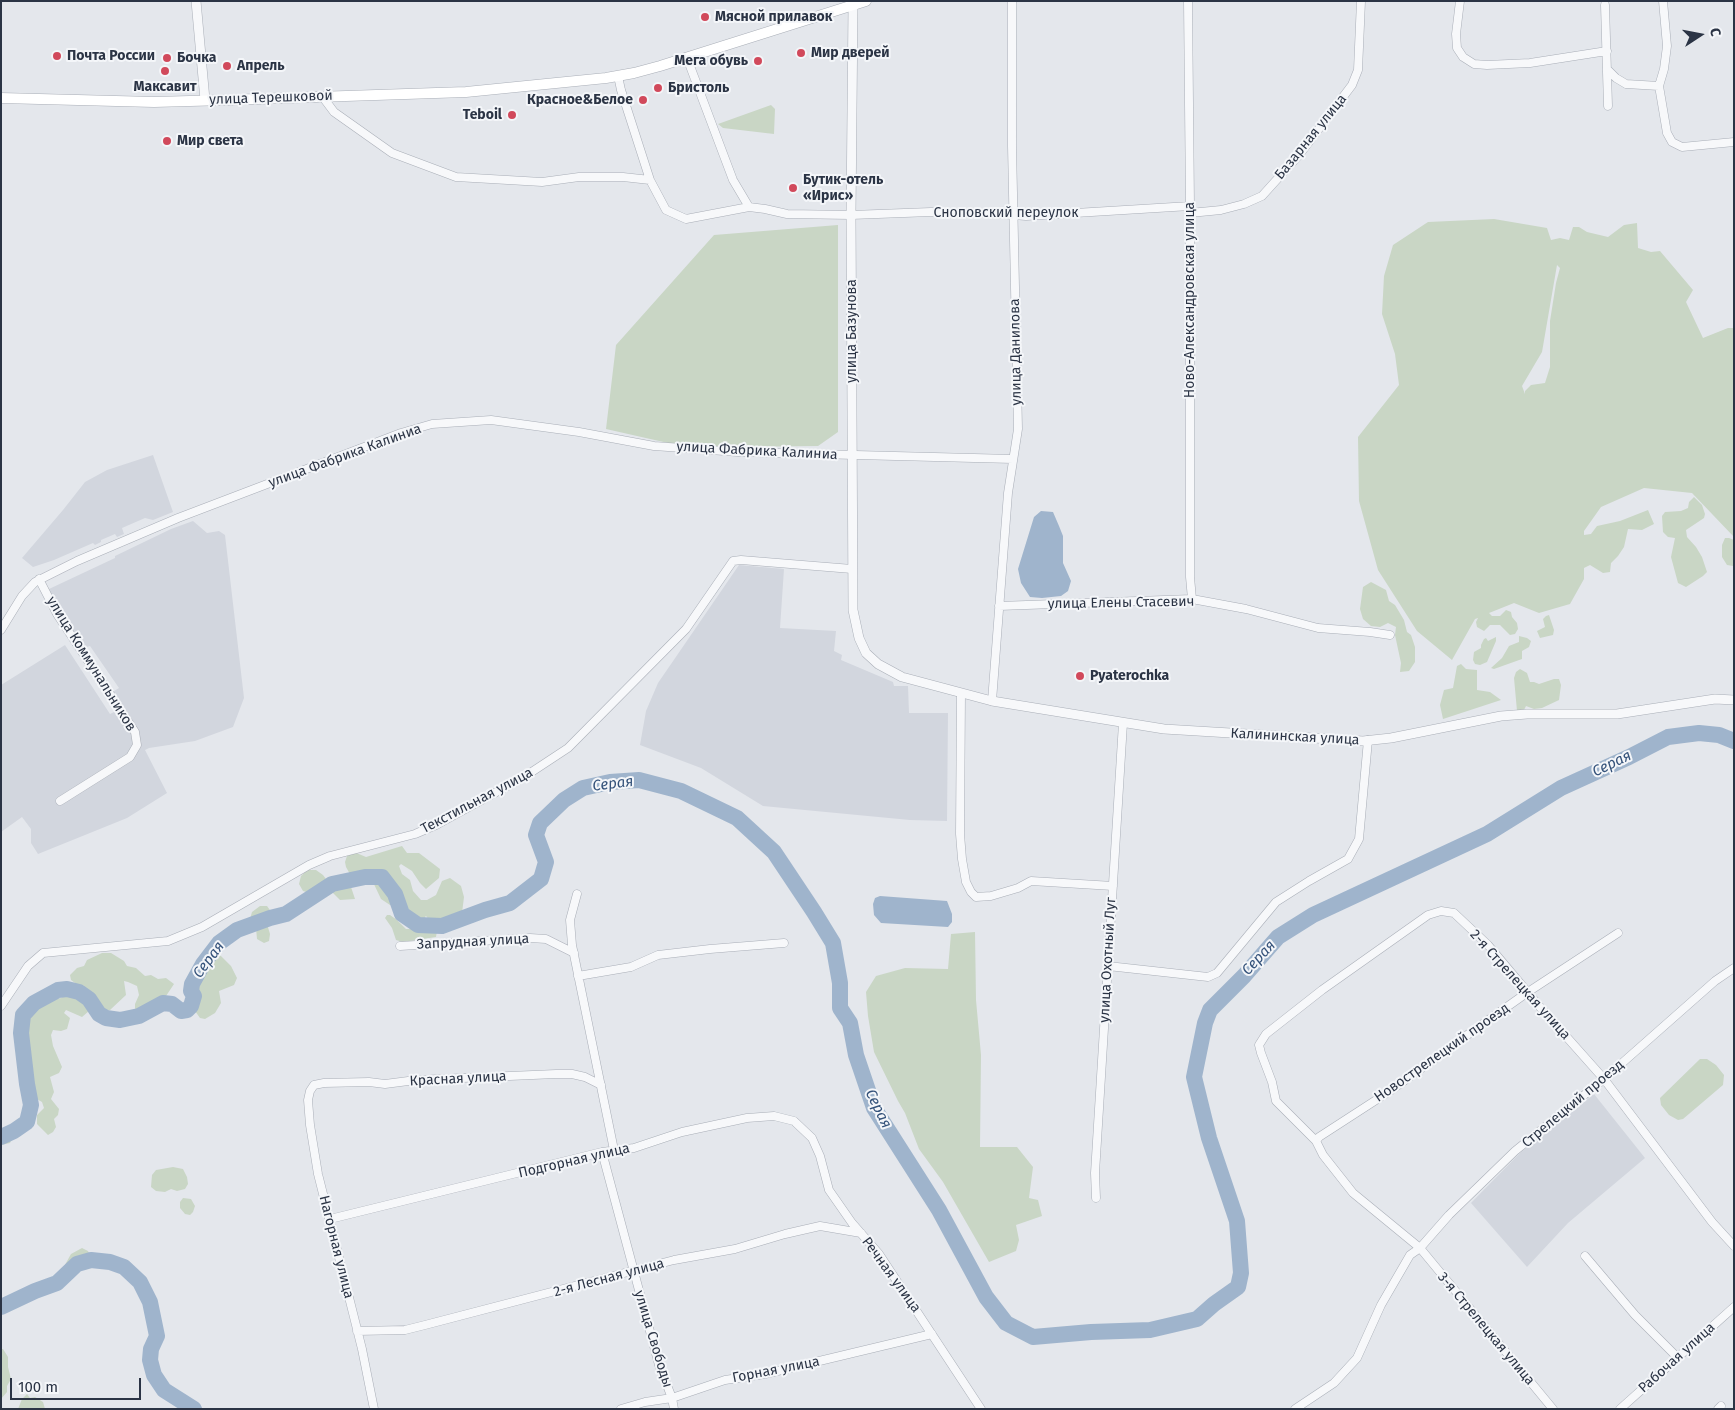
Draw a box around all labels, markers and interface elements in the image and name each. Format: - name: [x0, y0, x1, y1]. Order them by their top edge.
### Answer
- place label: Мясной прилавок: [715, 9, 832, 25]
- north arrow: [1675, 10, 1725, 60]
- marker: Мясной прилавок: [699, 11, 711, 23]
- text: С: [1706, 26, 1724, 38]
- place label: Мир дверей: [811, 45, 889, 61]
- marker: Мир дверей: [795, 47, 807, 59]
- place label: Почта России: [67, 48, 155, 64]
- marker: Почта России: [51, 50, 63, 62]
- place label: Бочка: [177, 50, 216, 66]
- marker: Бочка: [161, 52, 173, 64]
- place label: Мега обувь: [674, 53, 748, 69]
- marker: Мега обувь: [752, 55, 764, 67]
- place label: Апрель: [237, 58, 285, 74]
- marker: Апрель: [221, 60, 233, 72]
- marker: Максавит: [159, 65, 171, 77]
- place label: Максавит: [133, 79, 197, 95]
- place label: Бристоль: [668, 80, 729, 96]
- marker: Бристоль: [652, 82, 664, 94]
- street label: улица Терешковой: [209, 87, 333, 109]
- street label: Базарная улица: [1271, 91, 1351, 183]
- place label: Красное&Белое: [527, 92, 633, 108]
- marker: Красное&Белое: [637, 94, 649, 106]
- place label: Teboil: [463, 107, 502, 123]
- marker: Teboil: [506, 109, 518, 121]
- place label: Мир света: [177, 133, 243, 149]
- marker: Мир света: [161, 135, 173, 147]
- place label: Бутик-отель «Ирис»: [803, 172, 883, 204]
- marker: Бутик-отель «Ирис»: [787, 182, 799, 194]
- street label: Ново-Александровская улица: [1182, 202, 1198, 398]
- street label: Сноповский переулок: [934, 205, 1078, 221]
- street label: улица Базунова: [844, 279, 860, 383]
- street label: улица Данилова: [1007, 298, 1025, 406]
- street label: улица Фабрика Калиниа: [266, 421, 424, 491]
- street label: улица Фабрика Калиниа: [676, 438, 838, 464]
- street label: улица Елены Стасевич: [1047, 593, 1195, 613]
- street label: улица Коммунальников: [43, 594, 139, 734]
- place label: Pyaterochka: [1090, 668, 1169, 684]
- marker: Pyaterochka: [1074, 670, 1086, 682]
- street label: Калининская улица: [1230, 725, 1360, 749]
- water label: Серая: [1590, 747, 1634, 781]
- street label: Текстильная улица: [418, 764, 536, 838]
- water label: Серая: [591, 773, 635, 795]
- street label: улица Охотный Луг: [1096, 897, 1120, 1023]
- street label: 2-я Стрелецкая улица: [1466, 927, 1574, 1043]
- street label: Запрудная улица: [416, 931, 530, 953]
- water label: Серая: [1238, 937, 1280, 979]
- water label: Серая: [189, 938, 229, 982]
- street label: Новострелецкий проезд: [1371, 1000, 1513, 1106]
- street label: Стрелецкий проезд: [1519, 1057, 1627, 1151]
- street label: Красная улица: [409, 1068, 507, 1090]
- water label: Серая: [861, 1087, 895, 1131]
- street label: Подгорная улица: [517, 1140, 631, 1182]
- street label: Нагорная улица: [315, 1194, 357, 1300]
- street label: Речная улица: [858, 1234, 924, 1316]
- street label: 2-я Лесная улица: [552, 1255, 666, 1301]
- street label: 3-я Стрелецкая улица: [1434, 1269, 1538, 1389]
- street label: улица Свободы: [630, 1288, 676, 1390]
- street label: Рабочая улица: [1635, 1319, 1719, 1397]
- street label: Горная улица: [731, 1353, 821, 1387]
- scale bar: [12, 1368, 144, 1400]
- text: 100 m: [18, 1378, 58, 1396]

